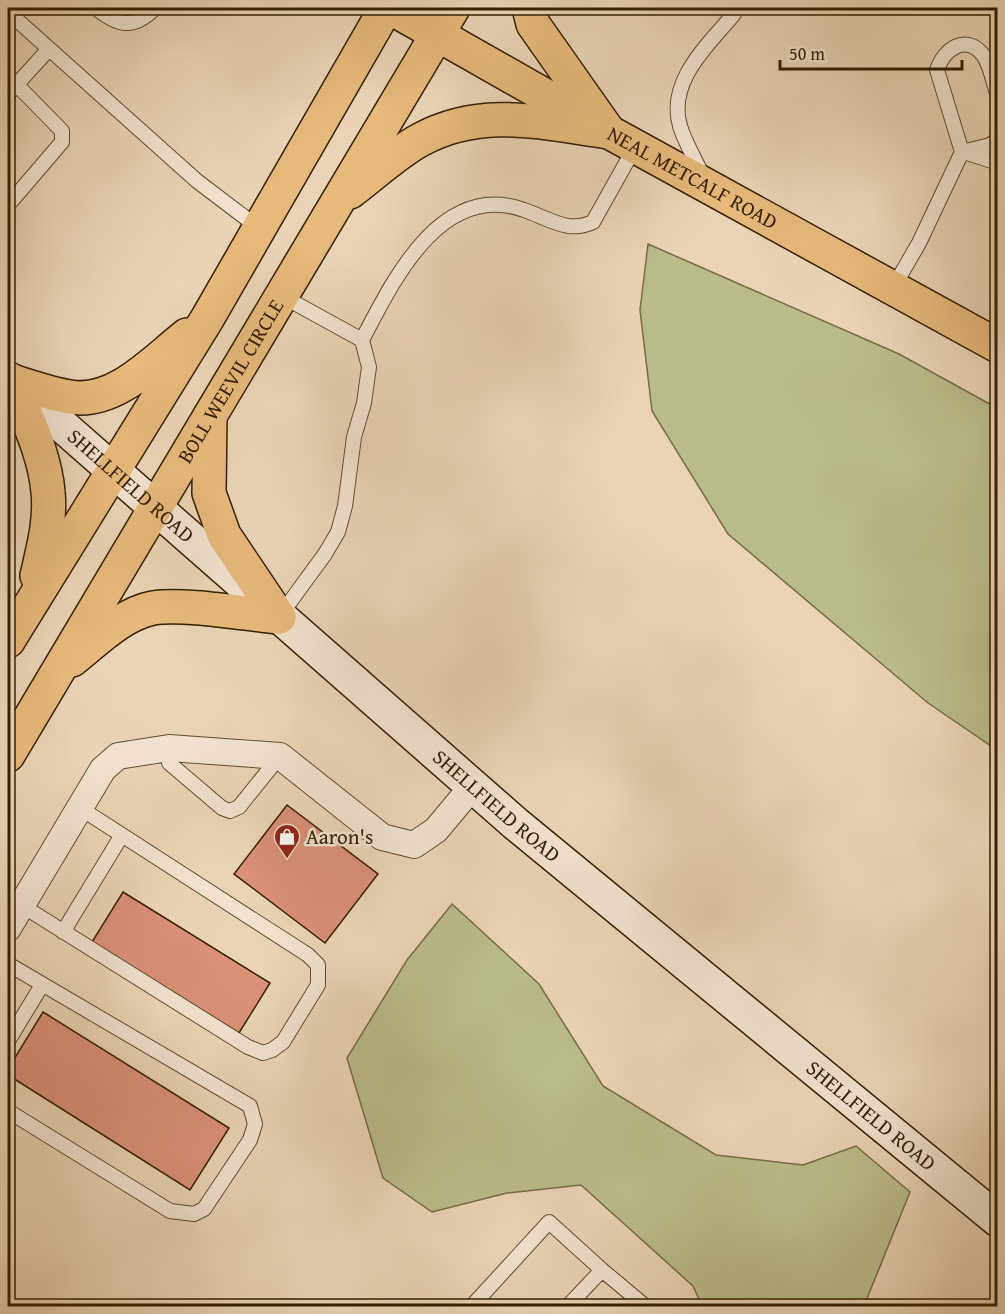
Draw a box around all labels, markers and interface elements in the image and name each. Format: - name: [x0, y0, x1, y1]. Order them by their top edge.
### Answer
- scale bar: [780, 33, 962, 71]
- text: 50 m: [789, 40, 825, 67]
- street label: NEAL METCALF ROAD: [602, 118, 783, 237]
- street label: BOLL WEEVIL CIRCLE: [169, 293, 291, 469]
- street label: SHELLFIELD ROAD: [61, 421, 201, 550]
- street label: SHELLFIELD ROAD: [426, 742, 567, 870]
- place label: Aaron's: [306, 821, 373, 852]
- shop icon: Aaron's: [272, 822, 302, 860]
- street label: SHELLFIELD ROAD: [800, 1052, 943, 1178]

